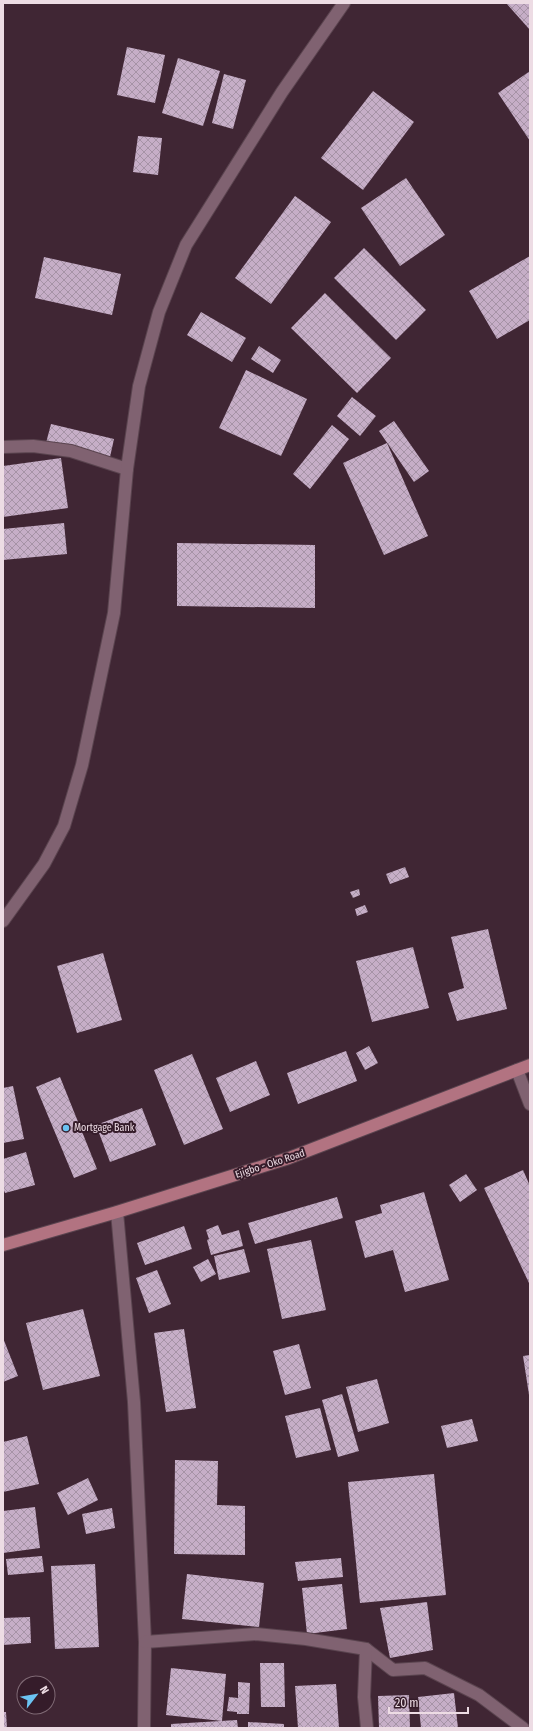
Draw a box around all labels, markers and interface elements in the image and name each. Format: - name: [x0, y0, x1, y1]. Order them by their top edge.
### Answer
- place label: Mortgage Bank: [74, 1122, 135, 1134]
- marker: Mortgage Bank: [61, 1123, 71, 1133]
- street label: Ejigbo - Oko Road: [234, 1147, 306, 1181]
- north arrow: [16, 1675, 56, 1715]
- text: N: [37, 1684, 51, 1696]
- scale bar: [389, 1689, 468, 1715]
- text: 20 m: [395, 1696, 419, 1710]

